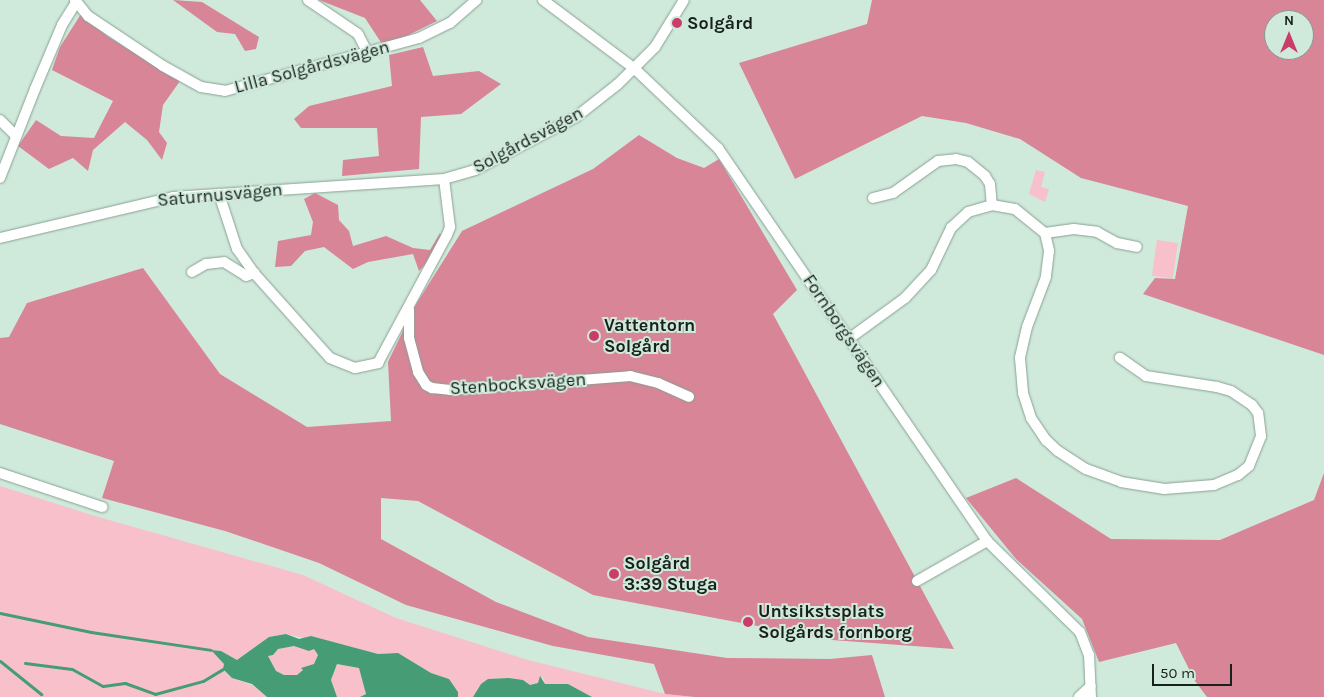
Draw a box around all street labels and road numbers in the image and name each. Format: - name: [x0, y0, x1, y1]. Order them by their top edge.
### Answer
- street label: Lilla Solgårdsvägen: [232, 36, 392, 98]
- street label: Solgårdsvägen: [469, 102, 587, 178]
- street label: Saturnusvägen: [157, 179, 283, 211]
- street label: Fornborgsvägen: [798, 270, 890, 392]
- street label: Stenbocksvägen: [449, 368, 587, 400]

